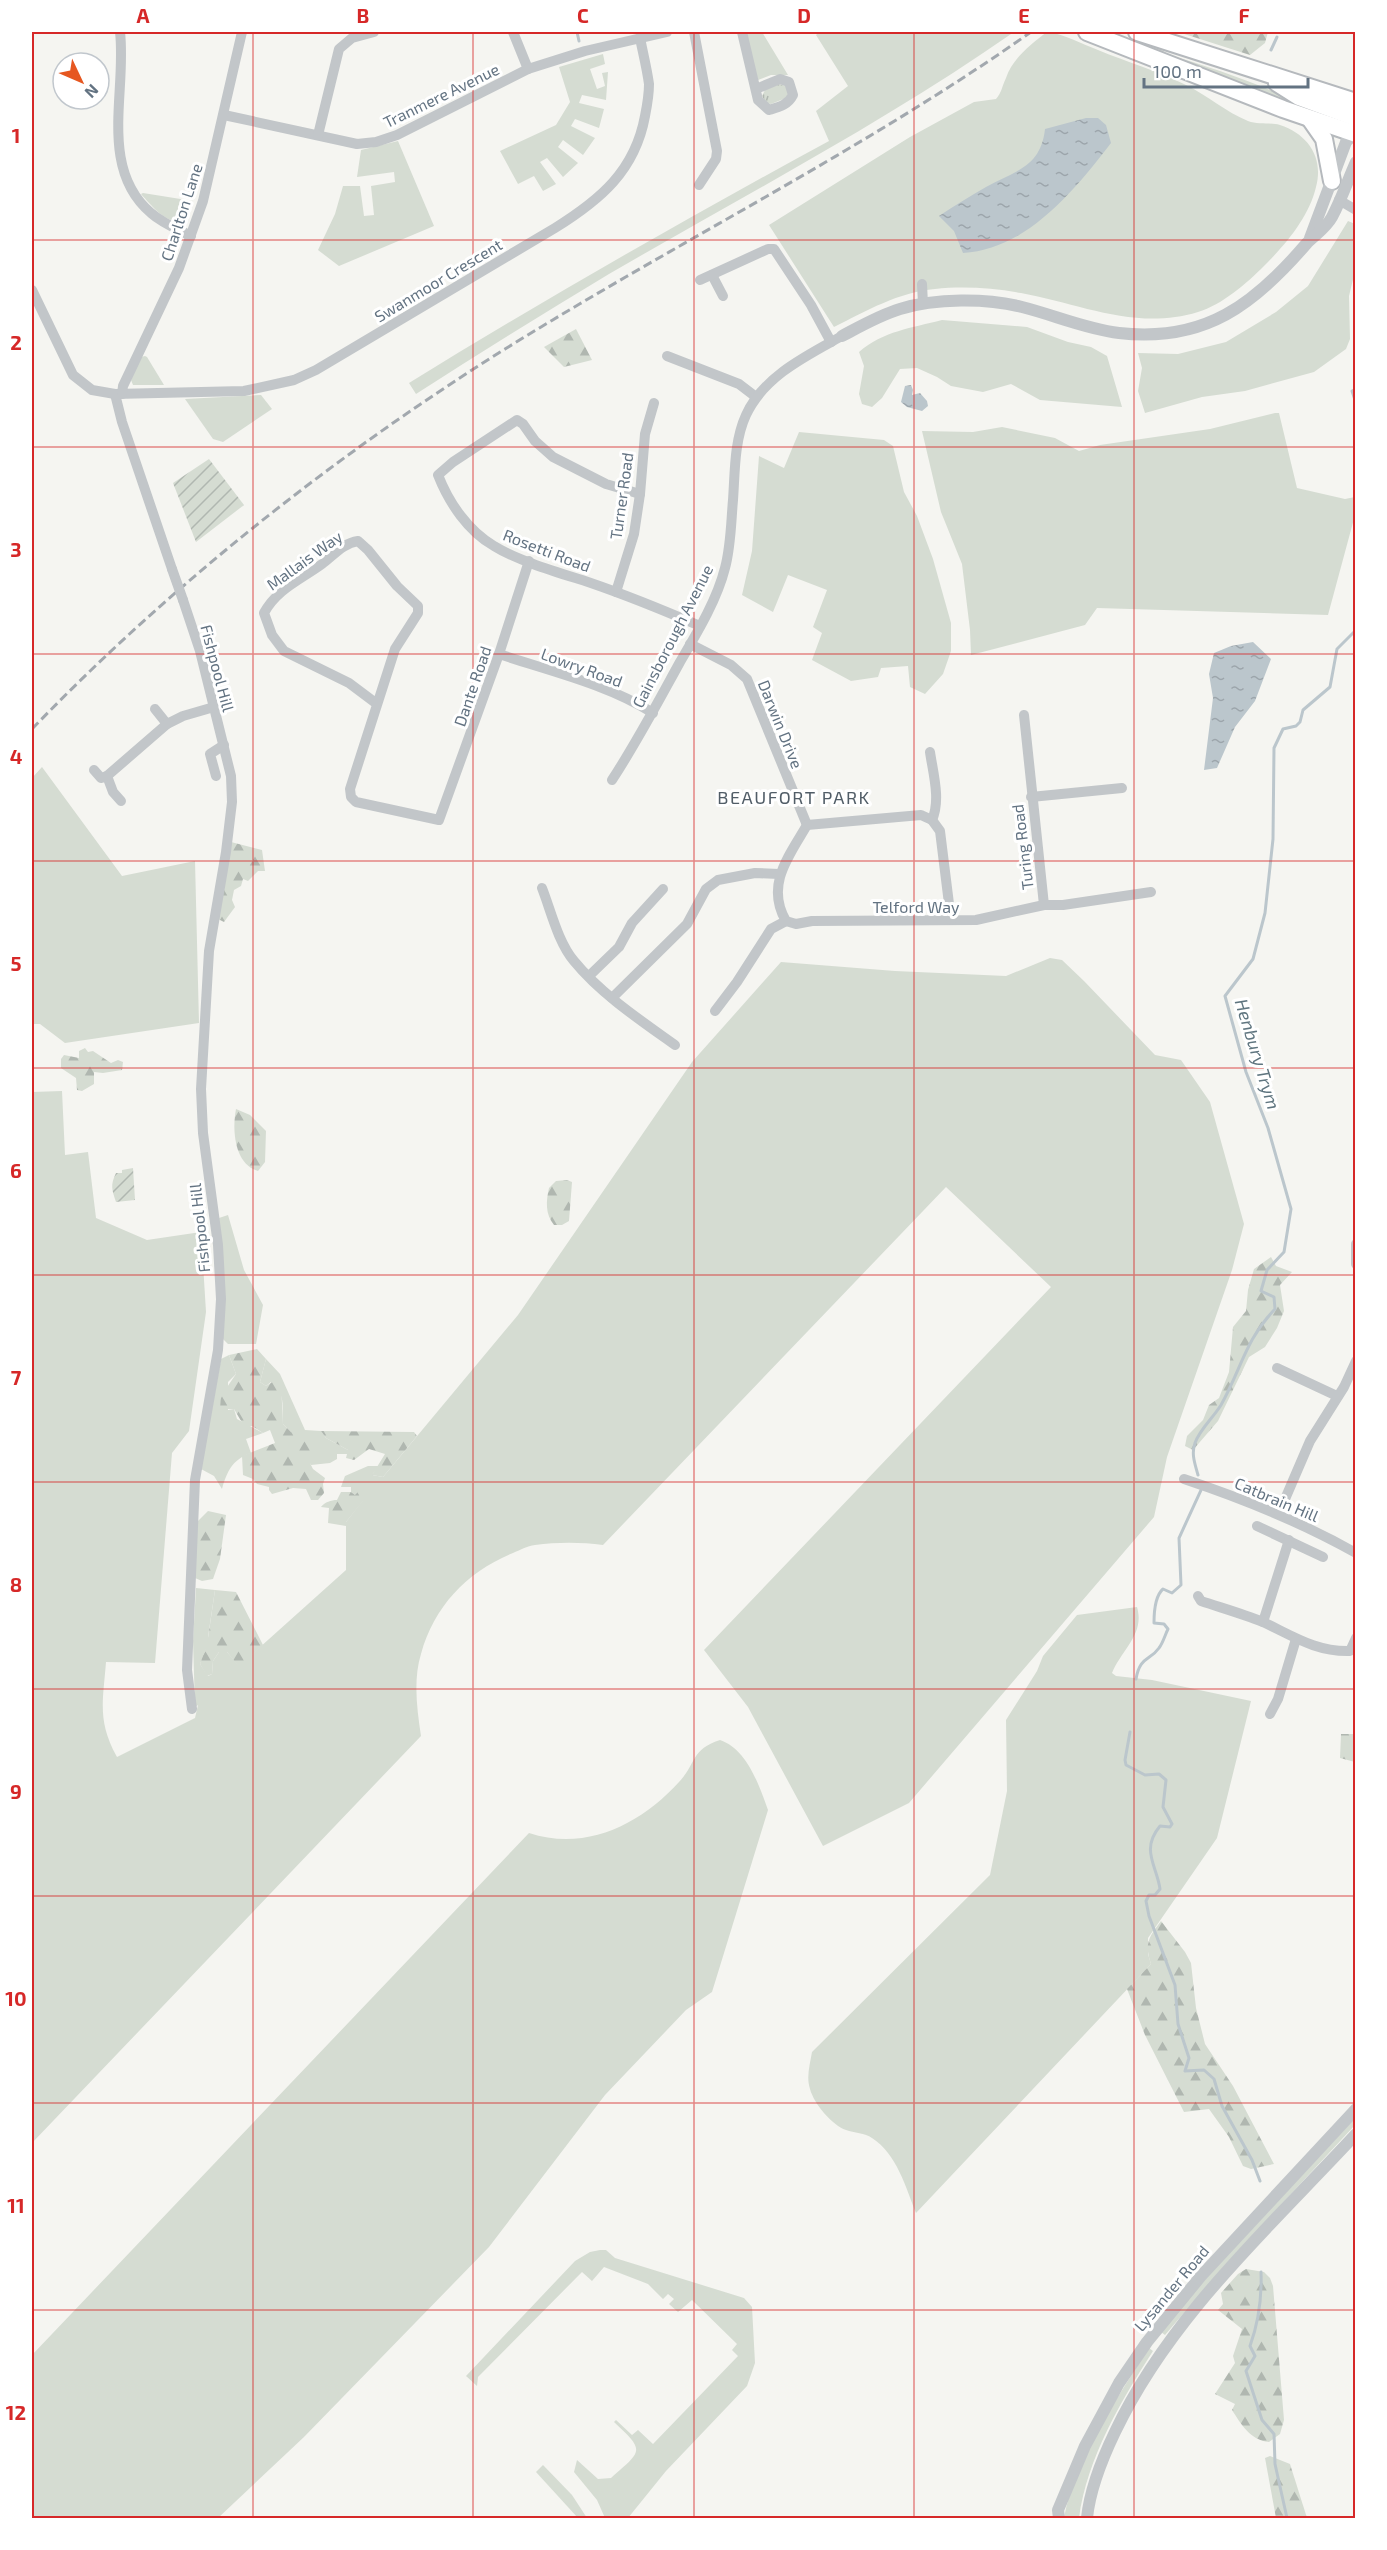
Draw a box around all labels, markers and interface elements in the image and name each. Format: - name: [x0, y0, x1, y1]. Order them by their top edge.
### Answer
- text: A: [136, 3, 150, 27]
- text: B: [357, 3, 369, 27]
- text: C: [577, 3, 589, 27]
- text: D: [797, 3, 811, 27]
- text: E: [1018, 3, 1030, 27]
- text: F: [1238, 3, 1250, 27]
- north arrow: [51, 51, 111, 111]
- scale bar: [1144, 51, 1308, 89]
- street label: Tranmere Avenue: [380, 59, 502, 131]
- text: 100 m: [1153, 60, 1202, 82]
- text: N: [81, 81, 103, 103]
- text: 1: [12, 123, 20, 147]
- street label: Charlton Lane: [156, 161, 206, 263]
- street label: Swanmoor Crescent: [371, 234, 505, 326]
- text: 2: [10, 330, 22, 354]
- street label: Turner Road: [605, 451, 637, 541]
- street label: Rosetti Road: [501, 525, 593, 575]
- street label: Mallais Way: [262, 526, 346, 594]
- text: 3: [10, 537, 22, 561]
- street label: Gainsborough Avenue: [628, 561, 716, 711]
- street label: Fishpool Hill: [197, 622, 239, 714]
- street label: Dante Road: [449, 643, 495, 729]
- street label: Lowry Road: [539, 643, 625, 691]
- street label: Darwin Drive: [755, 677, 807, 771]
- text: 4: [10, 744, 23, 768]
- district label: BEAUFORT PARK: [717, 786, 871, 808]
- street label: Turing Road: [1007, 803, 1037, 891]
- street label: Telford Way: [873, 897, 960, 916]
- text: 5: [10, 951, 22, 975]
- water label: Henbury Trym: [1231, 996, 1285, 1112]
- text: 6: [10, 1158, 22, 1182]
- street label: Fishpool Hill: [185, 1182, 213, 1274]
- text: 7: [11, 1365, 22, 1389]
- street label: Catbrain Hill: [1232, 1473, 1322, 1525]
- text: 8: [10, 1572, 22, 1596]
- text: 9: [10, 1779, 22, 1803]
- text: 10: [5, 1986, 27, 2010]
- text: 11: [7, 2193, 25, 2217]
- street label: Lysander Road: [1130, 2241, 1212, 2335]
- text: 12: [6, 2400, 26, 2424]

